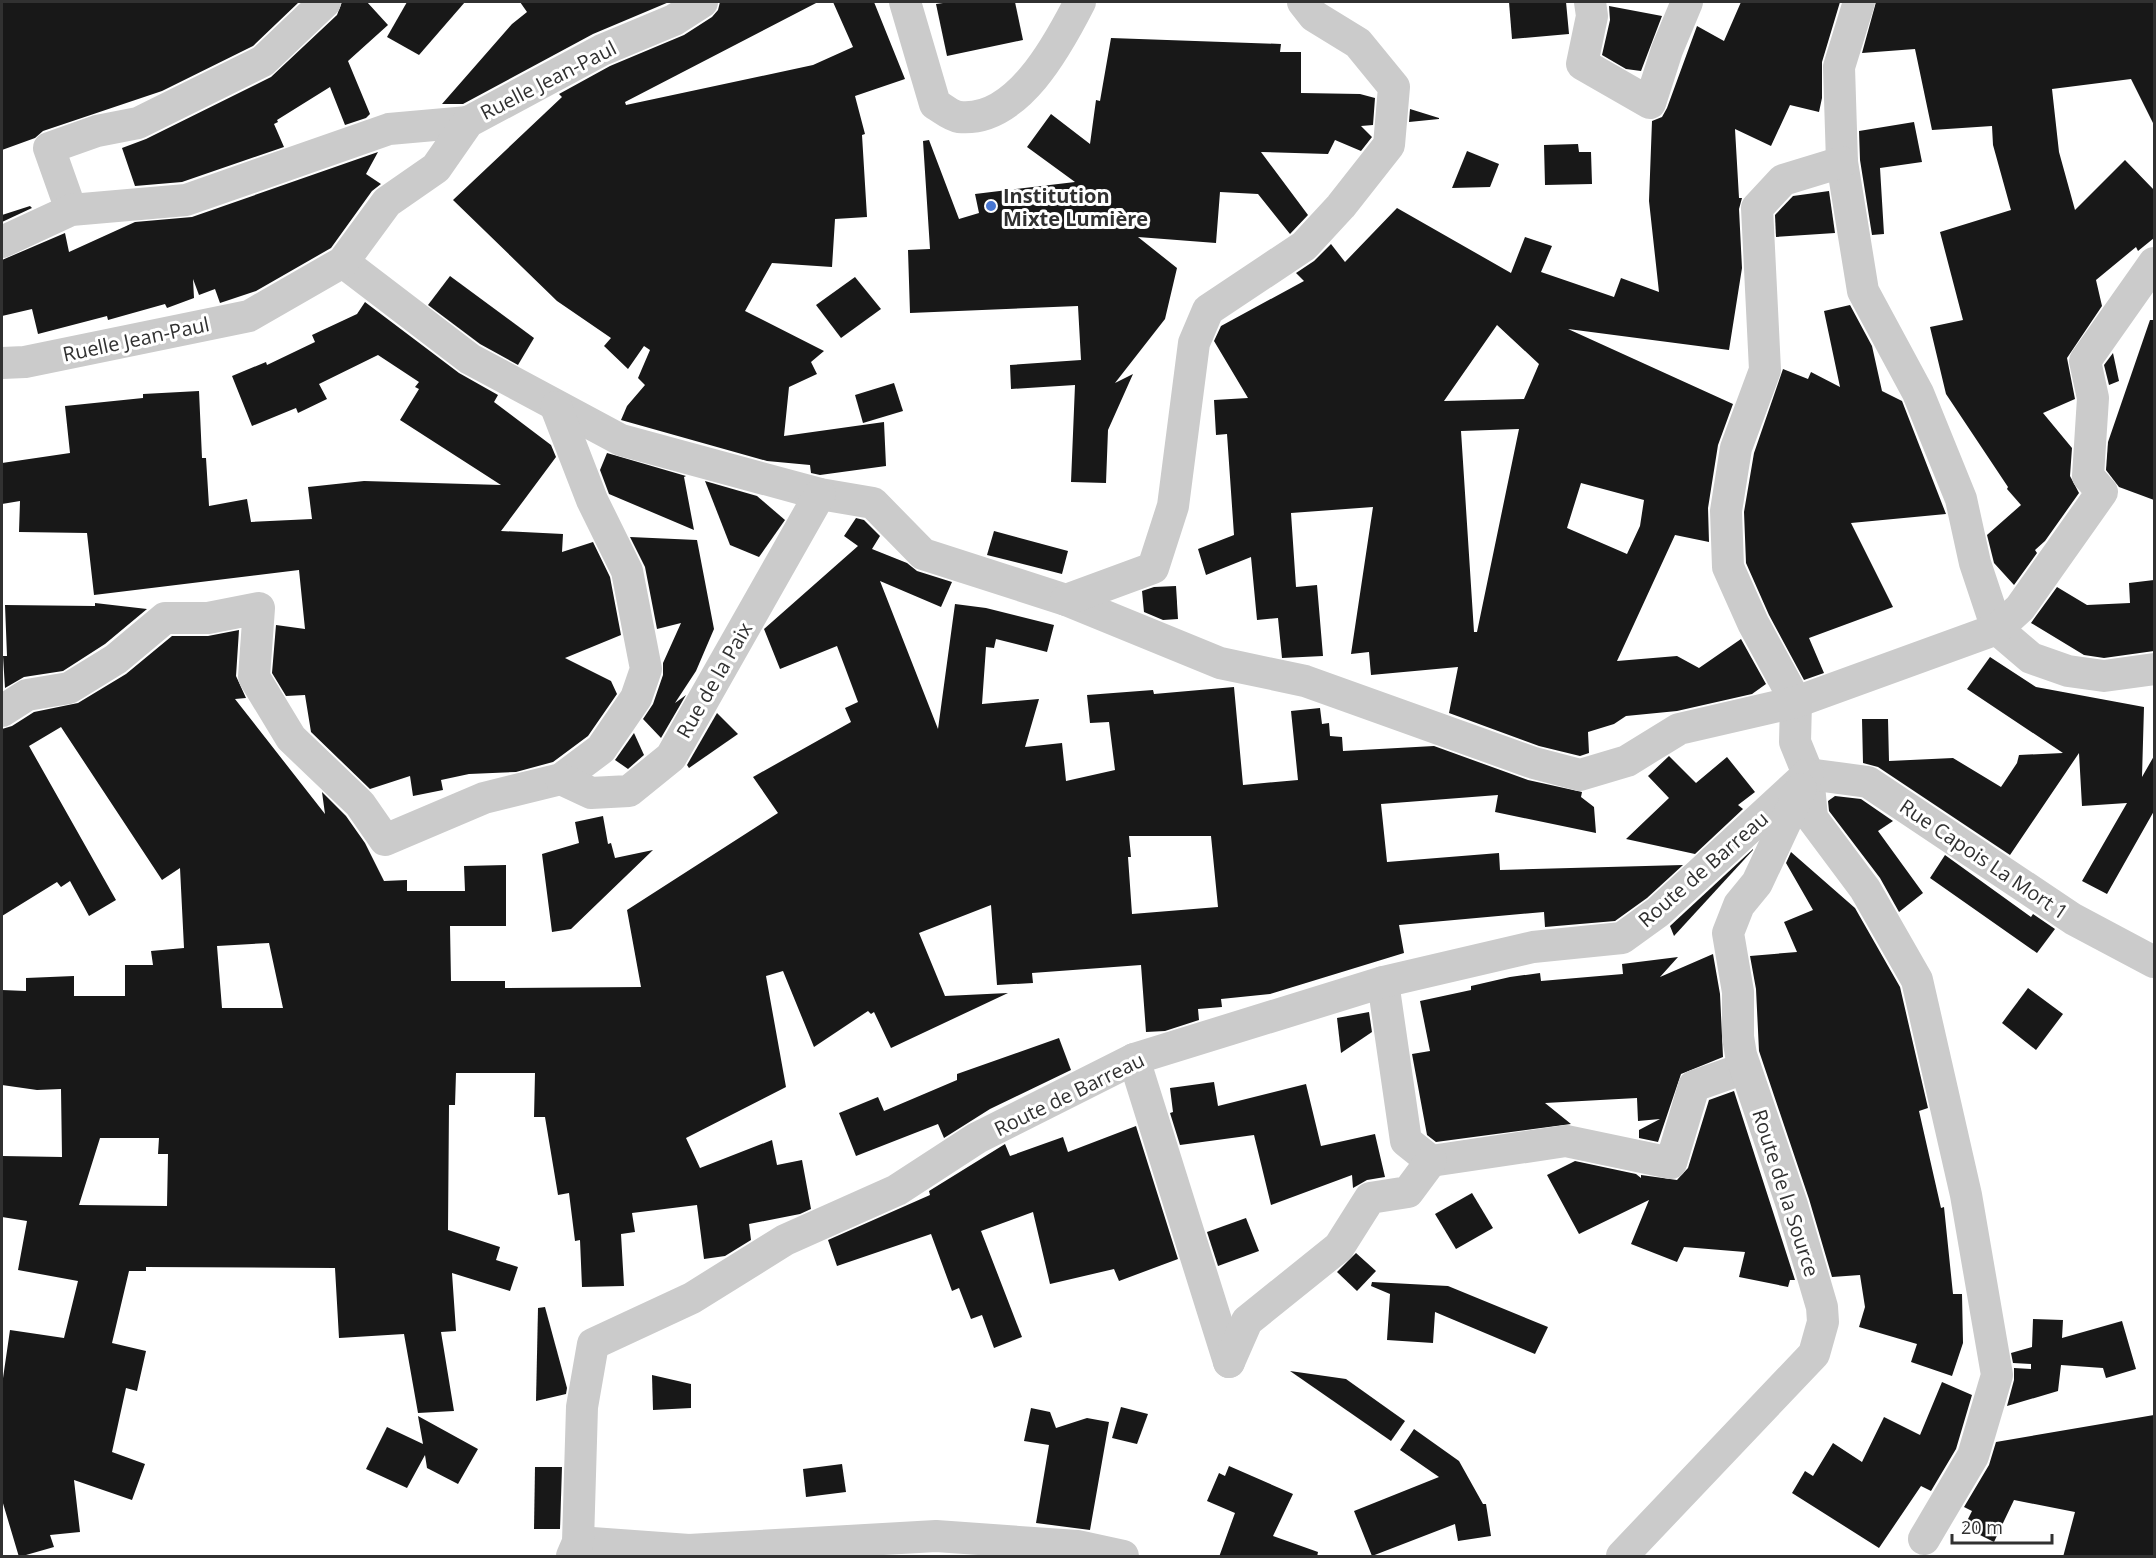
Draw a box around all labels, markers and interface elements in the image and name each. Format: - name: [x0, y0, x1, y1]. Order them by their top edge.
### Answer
- street label: Ruelle Jean-Paul: [475, 34, 621, 126]
- place label: Institution Mixte Lumière: [1003, 182, 1148, 232]
- marker: Institution Mixte Lumière: [984, 199, 998, 213]
- street label: Ruelle Jean-Paul: [60, 310, 212, 368]
- street label: Rue de la Paix: [670, 617, 758, 743]
- street label: Rue Capois La Mort 1: [1895, 793, 2073, 925]
- street label: Route de Barreau: [1632, 805, 1774, 933]
- street label: Route de Barreau: [989, 1046, 1149, 1142]
- street label: Route de la Source: [1746, 1106, 1826, 1280]
- scale bar: [1952, 1507, 2052, 1545]
- text: 20 m: [1961, 1515, 2003, 1539]

